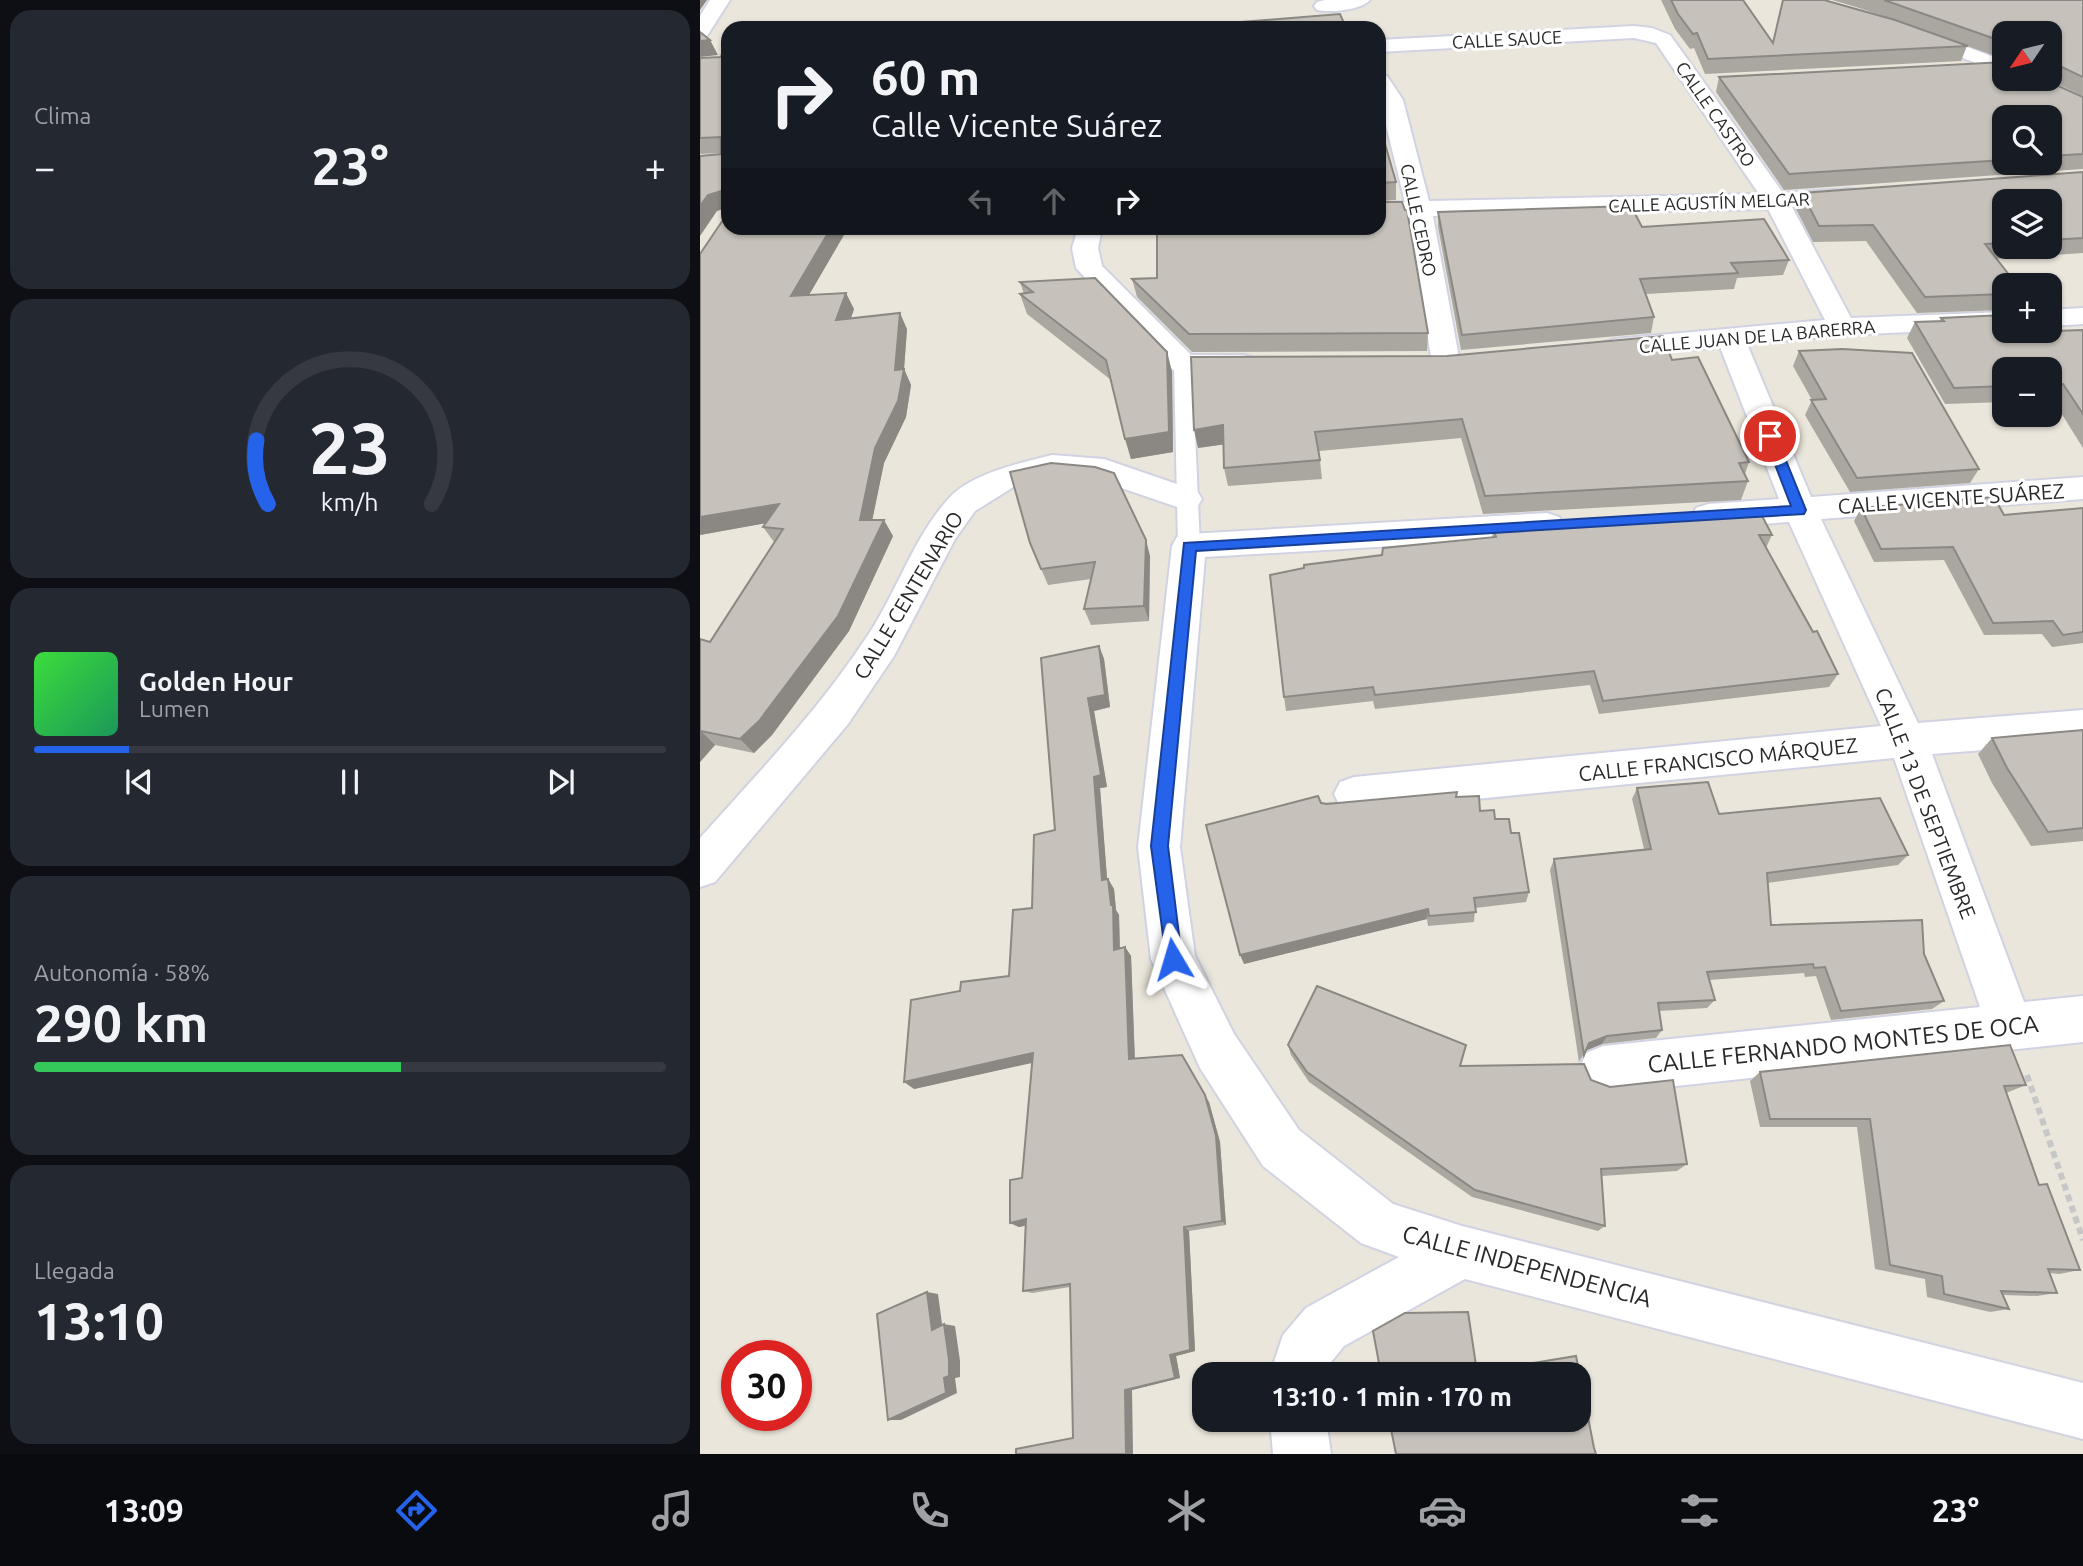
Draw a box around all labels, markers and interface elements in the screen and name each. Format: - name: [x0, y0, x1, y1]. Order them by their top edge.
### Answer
- north arrow: [1992, 21, 2062, 91]
- map controls: [1992, 21, 2062, 427]
- street label: CALLE SAUCE: [1451, 26, 1563, 52]
- icon: right: [756, 49, 847, 140]
- text: 60 m: [871, 49, 980, 104]
- street label: CALLE CASTRO: [1672, 58, 1760, 170]
- text: Clima: [34, 103, 91, 128]
- button: search: [1992, 105, 2062, 175]
- text: Calle Vicente Suárez: [871, 107, 1162, 143]
- text: 23°: [311, 137, 389, 195]
- text: −: [34, 146, 55, 188]
- text: +: [645, 146, 666, 188]
- street label: CALLE CEDRO: [1397, 162, 1441, 278]
- icon: left: [962, 182, 1000, 220]
- icon: ahead: [1035, 182, 1073, 220]
- icon: right: [1108, 182, 1146, 220]
- street label: CALLE AGUSTÍN MELGAR: [1608, 187, 1810, 216]
- button: layers: [1992, 189, 2062, 259]
- button: +: [1992, 273, 2062, 343]
- street label: CALLE JUAN DE LA BARERRA: [1638, 316, 1876, 356]
- button: −: [1992, 357, 2062, 427]
- pin: [1740, 406, 1800, 466]
- text: 23: [309, 407, 391, 489]
- icon: arrive: [1751, 417, 1789, 455]
- street label: CALLE VICENTE SUÁREZ: [1837, 478, 2065, 518]
- text: km/h: [321, 488, 379, 516]
- street label: CALLE CENTENARIO: [848, 507, 968, 683]
- text: Golden Hour: [139, 667, 293, 696]
- street label: CALLE 13 DE SEPTIEMBRE: [1871, 684, 1981, 922]
- text: Lumen: [139, 696, 210, 721]
- street label: CALLE FRANCISCO MÁRQUEZ: [1577, 732, 1859, 786]
- icon: previous: [120, 763, 158, 801]
- icon: pause: [331, 763, 369, 801]
- icon: next: [542, 763, 580, 801]
- position arrow: [1136, 922, 1210, 996]
- text: Autonomía · 58%: [34, 960, 210, 985]
- text: 290 km: [34, 994, 208, 1052]
- street label: CALLE FERNANDO MONTES DE OCA: [1646, 1010, 2040, 1078]
- street label: CALLE INDEPENDENCIA: [1399, 1220, 1655, 1312]
- text: Llegada: [34, 1258, 115, 1283]
- text: 13:10: [34, 1292, 164, 1350]
- speed limit sign: 30: [721, 1340, 812, 1431]
- text: 13:10 · 1 min · 170 m: [1271, 1382, 1512, 1411]
- icon: directions: [392, 1486, 441, 1535]
- icon: music: [648, 1486, 697, 1535]
- icon: phone: [905, 1486, 954, 1535]
- icon: climate: [1162, 1486, 1211, 1535]
- icon: car: [1418, 1486, 1467, 1535]
- icon: filters: [1675, 1486, 1724, 1535]
- text: 13:09: [104, 1492, 184, 1528]
- text: 23°: [1932, 1492, 1979, 1528]

